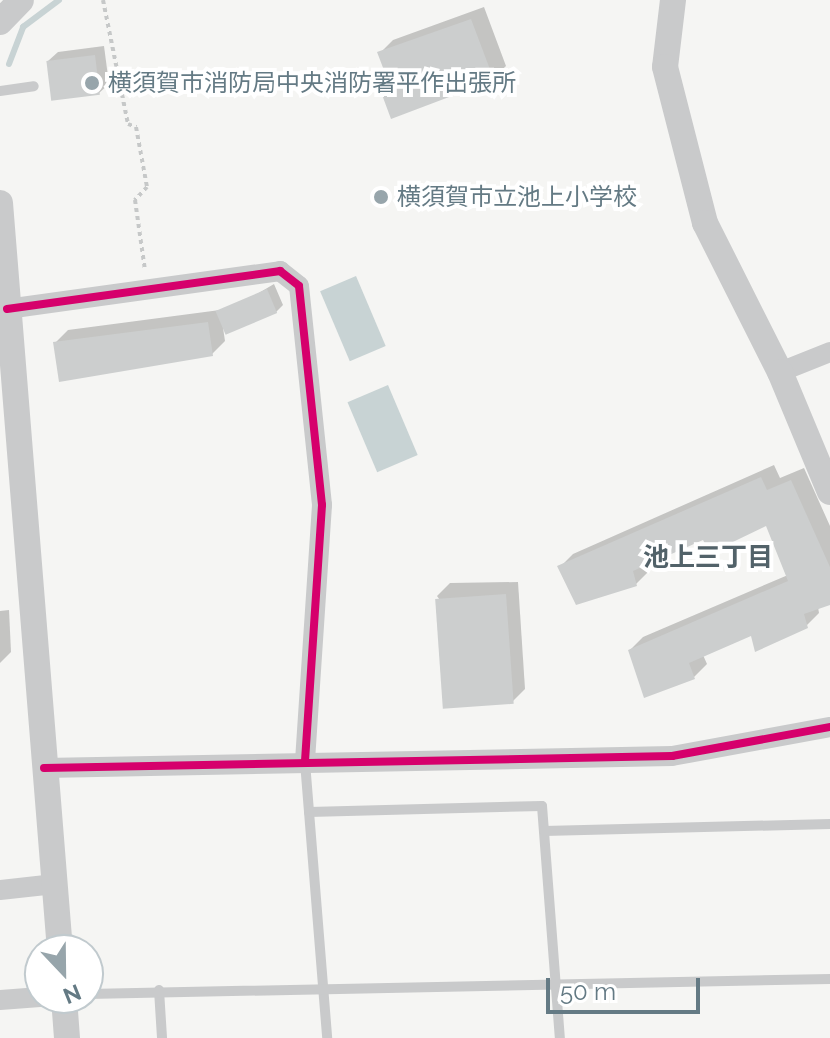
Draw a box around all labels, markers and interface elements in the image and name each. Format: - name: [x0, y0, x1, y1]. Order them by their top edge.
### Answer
- place label: 横須賀市消防局中央消防署平作出張所: [108, 69, 516, 97]
- marker: 横須賀市消防局中央消防署平作出張所: [83, 74, 101, 92]
- place label: 横須賀市立池上小学校: [397, 183, 637, 211]
- marker: 横須賀市立池上小学校: [372, 188, 390, 206]
- district label: 池上三丁目: [643, 542, 773, 574]
- north arrow: [24, 934, 104, 1014]
- scale bar: [550, 962, 704, 1012]
- text: 50 m: [560, 977, 616, 1006]
- text: N: [60, 979, 85, 1010]

